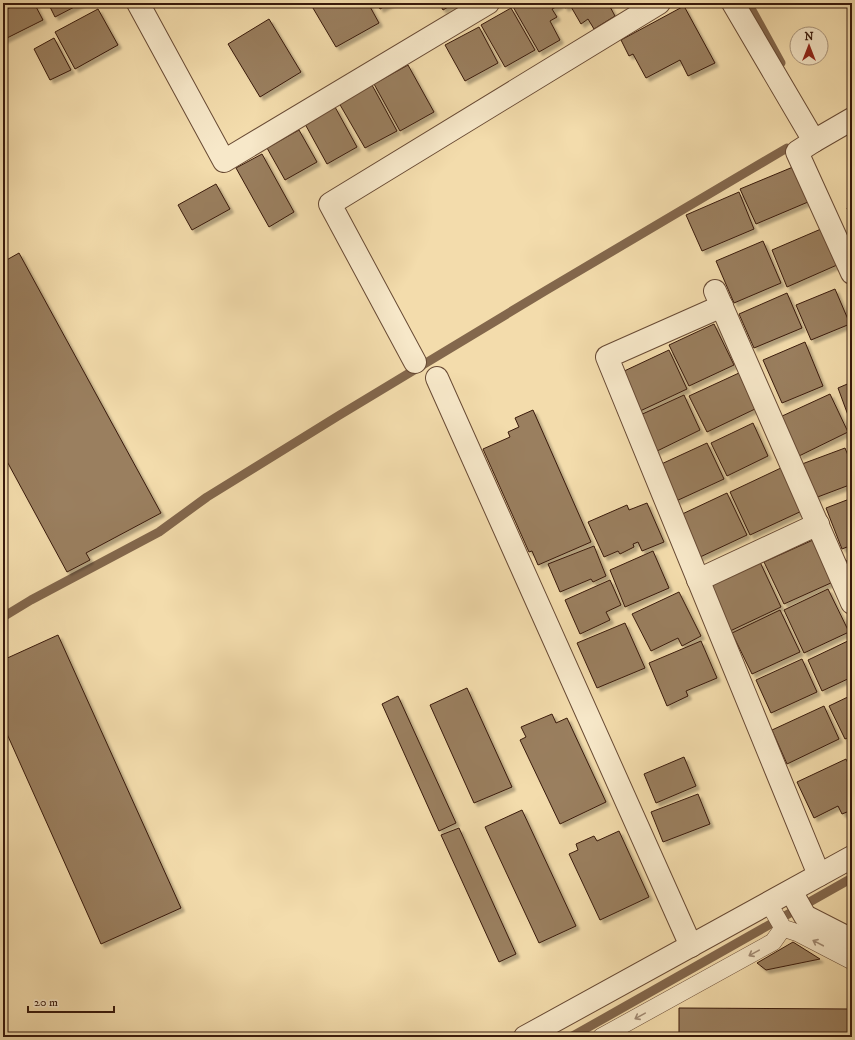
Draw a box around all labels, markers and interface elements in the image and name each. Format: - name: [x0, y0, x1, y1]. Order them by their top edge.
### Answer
- north arrow: [789, 26, 829, 66]
- text: N: [804, 30, 814, 44]
- one-way arrow: [812, 939, 824, 947]
- one-way arrow: [748, 949, 760, 957]
- scale bar: [28, 988, 114, 1014]
- text: 20 m: [34, 995, 58, 1010]
- one-way arrow: [634, 1012, 646, 1020]

